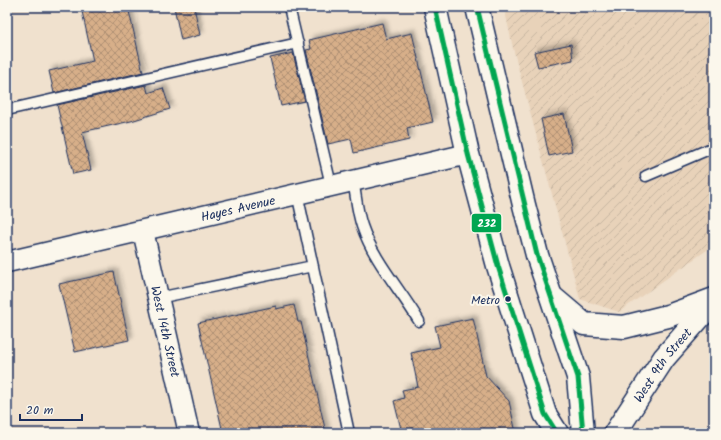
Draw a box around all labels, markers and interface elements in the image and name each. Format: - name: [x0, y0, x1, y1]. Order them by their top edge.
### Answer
- street label: Hayes Avenue: [199, 190, 278, 228]
- line badge: 232: [471, 213, 502, 233]
- text: 232: [478, 215, 496, 233]
- street label: West 14th Street: [144, 284, 185, 381]
- place label: Metro: [471, 291, 500, 310]
- marker: Metro: [503, 294, 513, 304]
- street label: West 9th Street: [629, 323, 698, 407]
- scale bar: [20, 396, 82, 422]
- text: 20 m: [26, 401, 54, 420]

